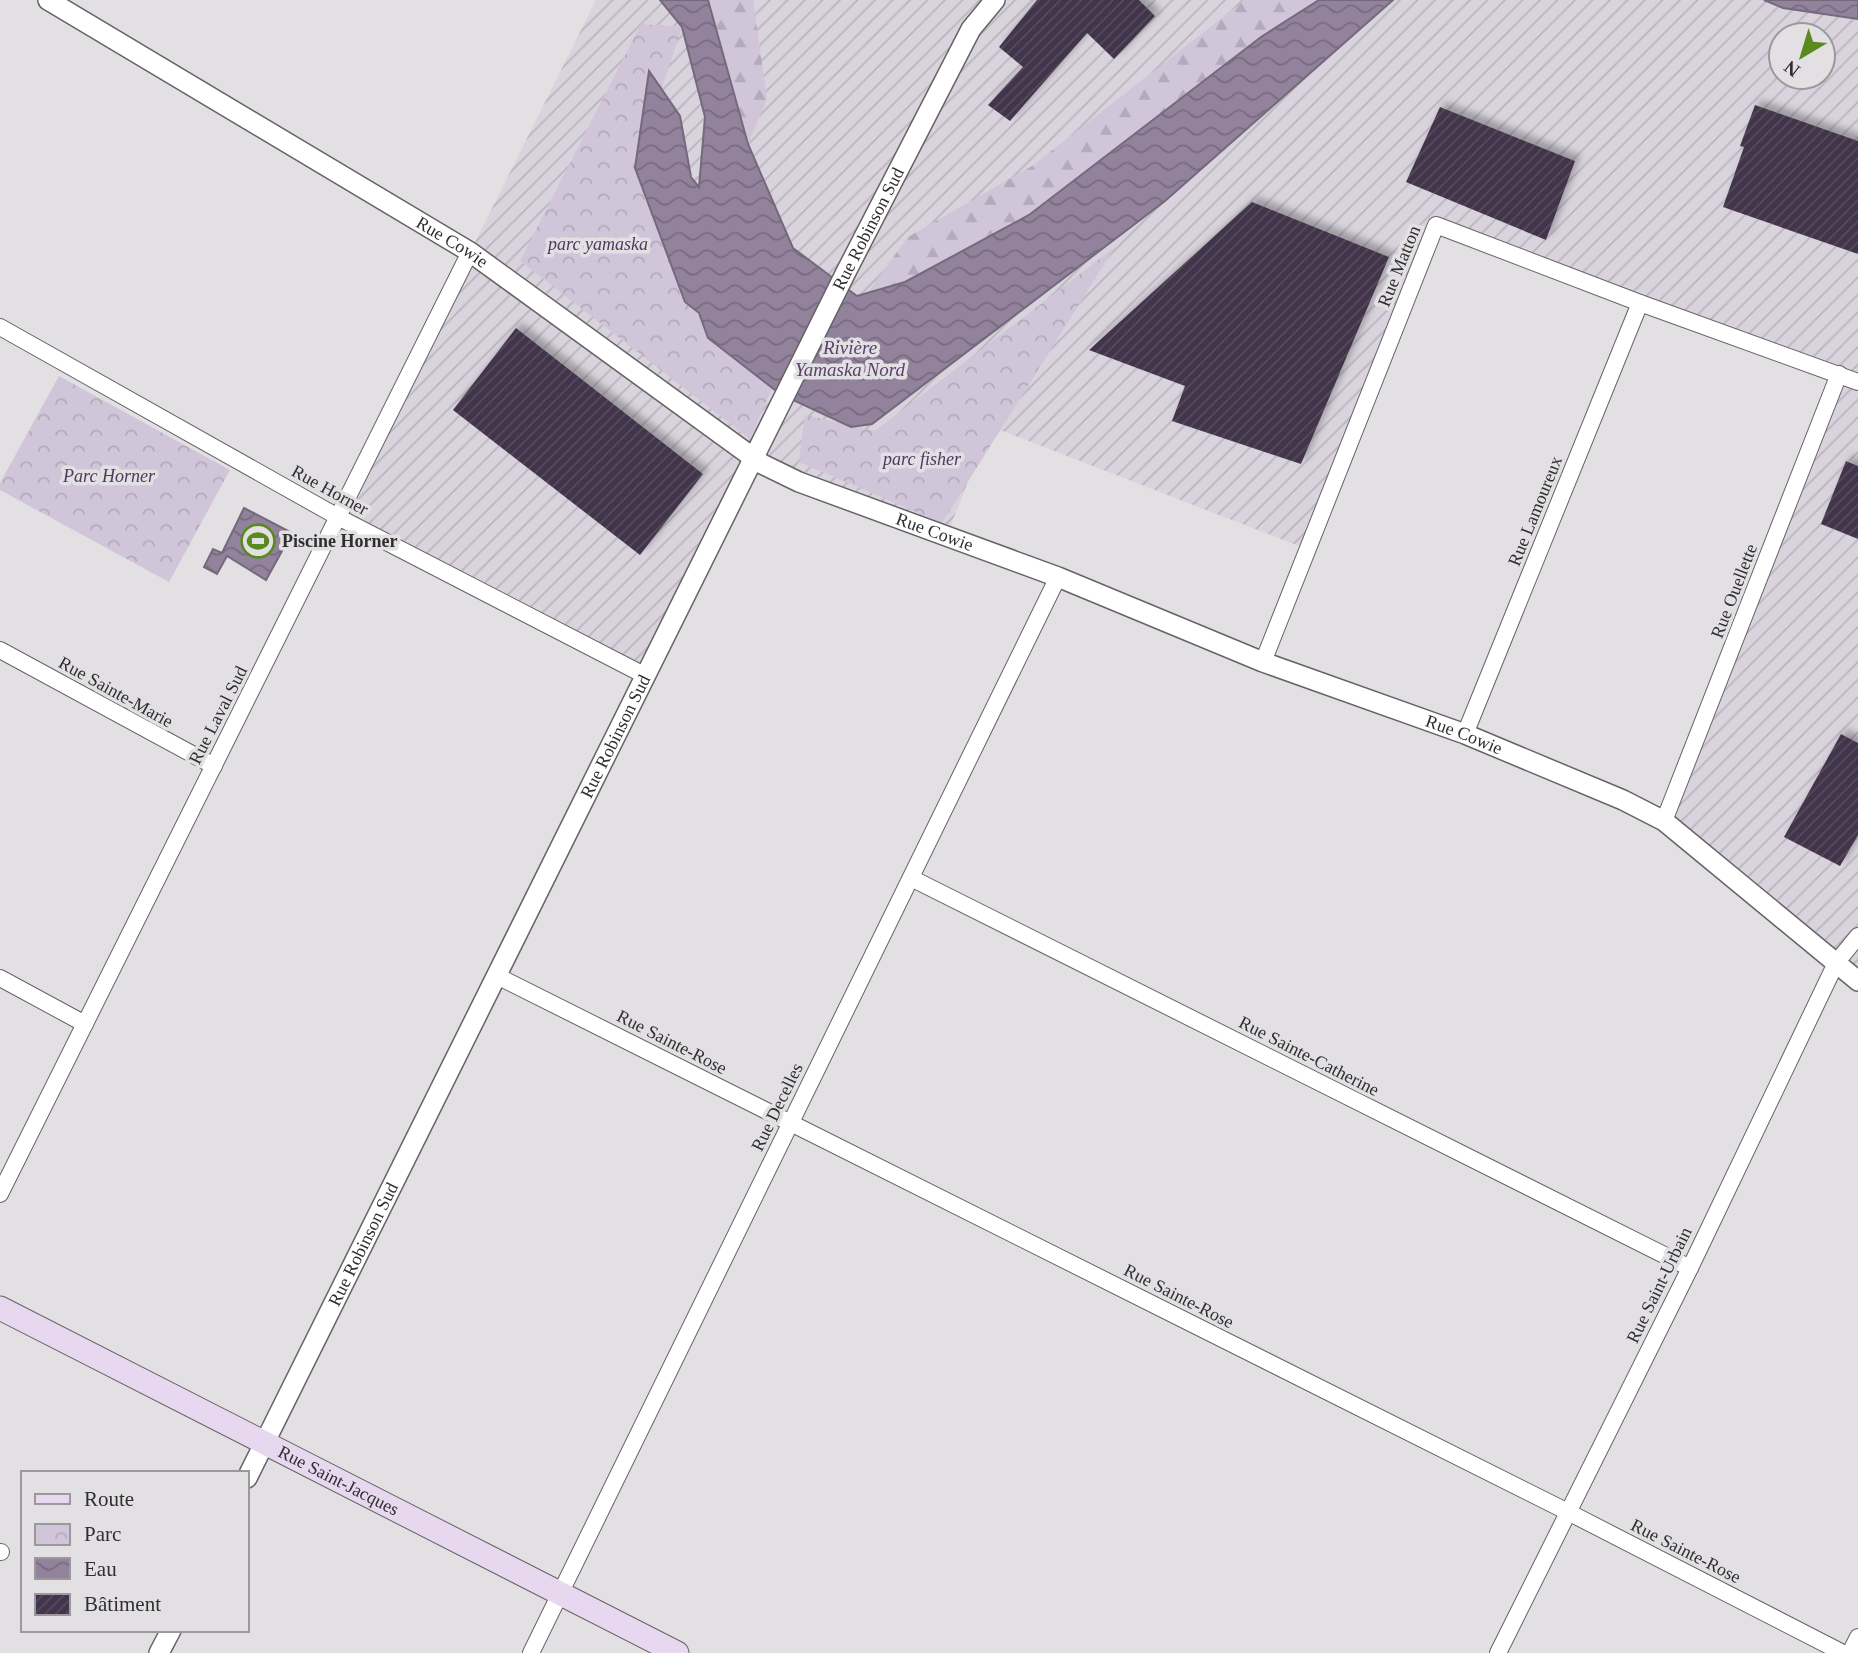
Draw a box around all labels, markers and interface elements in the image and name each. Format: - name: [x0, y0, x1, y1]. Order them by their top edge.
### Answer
- north arrow: [1767, 21, 1837, 91]
- text: N: [1780, 56, 1804, 82]
- street label: Rue Robinson Sud: [829, 164, 908, 294]
- street label: Rue Cowie: [413, 212, 492, 272]
- street label: Rue Matton: [1374, 223, 1424, 309]
- park label: parc yamaska: [546, 234, 648, 254]
- water label: Rivière Yamaska Nord: [795, 337, 905, 380]
- park label: parc fisher: [881, 449, 962, 469]
- street label: Rue Lamoureux: [1504, 453, 1566, 569]
- street label: Rue Horner: [288, 461, 372, 519]
- park label: Parc Horner: [62, 466, 156, 486]
- street label: Rue Cowie: [893, 509, 976, 555]
- sports icon: Piscine Horner: [239, 522, 277, 560]
- place label: Piscine Horner: [282, 531, 397, 551]
- street label: Rue Ouellette: [1707, 541, 1761, 641]
- street label: Rue Sainte-Marie: [55, 652, 177, 732]
- street label: Rue Laval Sud: [185, 663, 251, 767]
- street label: Rue Robinson Sud: [576, 671, 654, 801]
- street label: Rue Cowie: [1423, 711, 1505, 758]
- street label: Rue Sainte-Rose: [614, 1006, 730, 1078]
- street label: Rue Sainte-Catherine: [1236, 1012, 1382, 1100]
- street label: Rue Decelles: [747, 1060, 807, 1154]
- street label: Rue Robinson Sud: [324, 1179, 402, 1309]
- street label: Rue Saint-Urbain: [1622, 1224, 1696, 1346]
- street label: Rue Sainte-Rose: [1121, 1260, 1237, 1332]
- street label: Rue Saint-Jacques: [275, 1442, 402, 1520]
- legend: [21, 1471, 248, 1632]
- text: Route: [84, 1487, 134, 1511]
- street label: Rue Sainte-Rose: [1628, 1515, 1744, 1587]
- text: Parc: [84, 1522, 121, 1546]
- text: Eau: [84, 1557, 117, 1581]
- text: Bâtiment: [84, 1592, 161, 1616]

